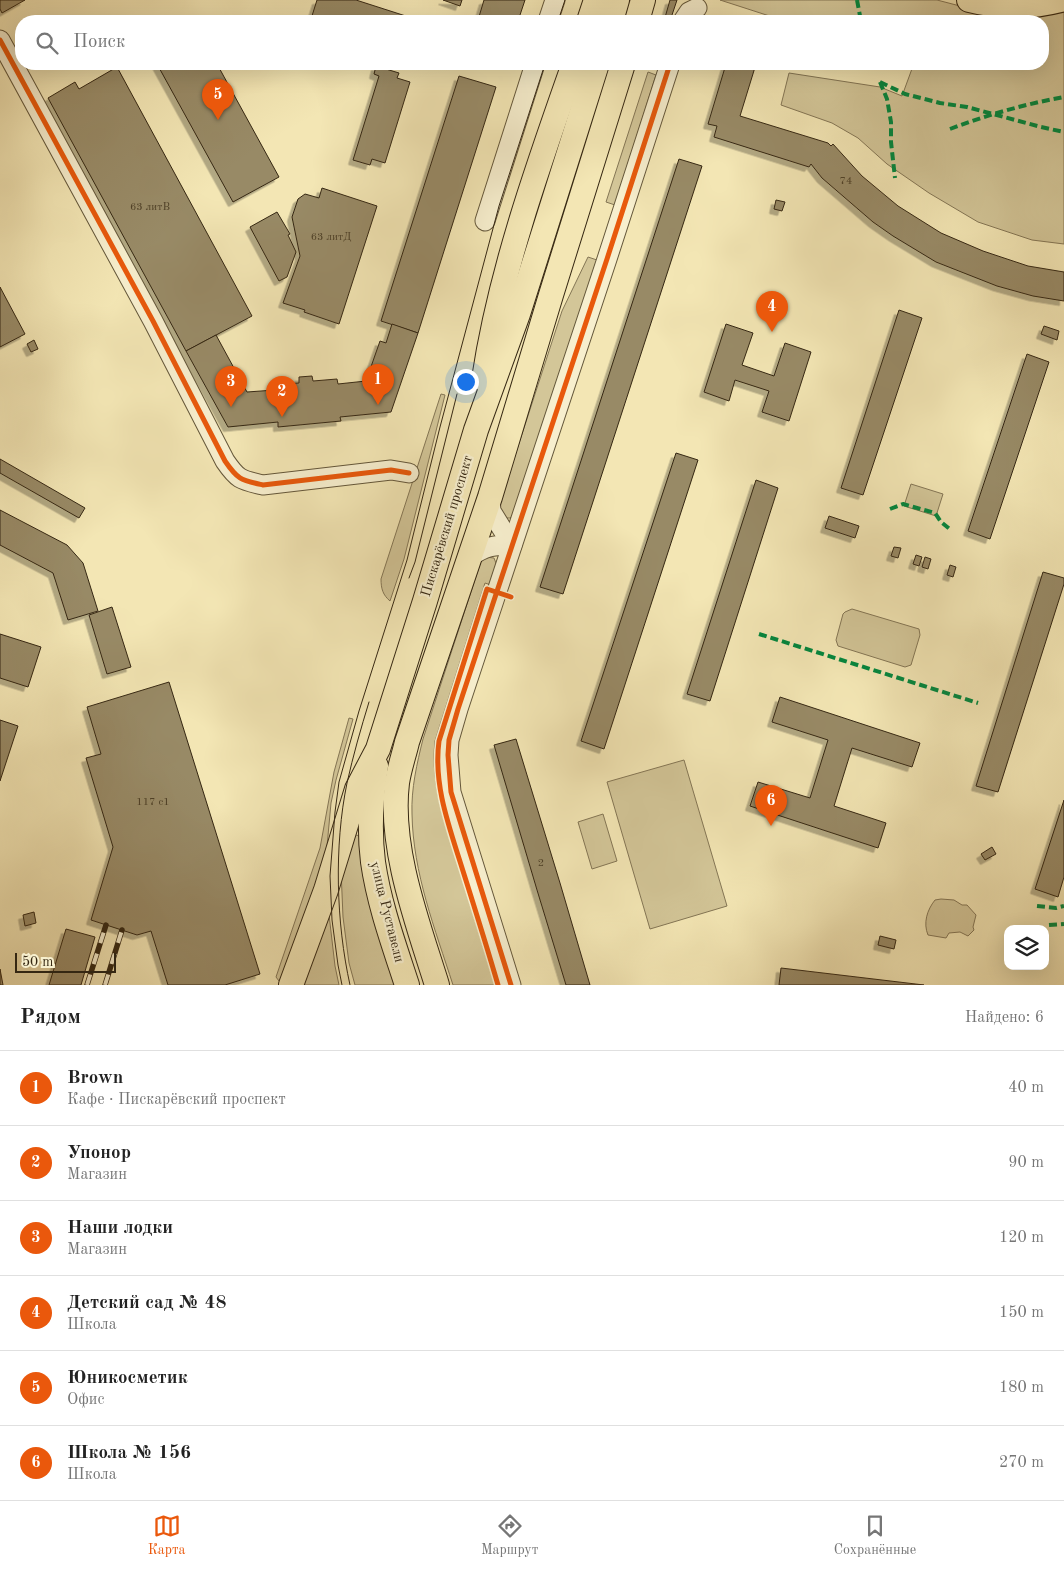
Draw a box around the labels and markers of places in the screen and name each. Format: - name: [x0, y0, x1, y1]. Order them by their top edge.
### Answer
- pin: 5: [202, 79, 234, 120]
- pin: 4: [756, 291, 788, 332]
- pin: 1: [362, 364, 394, 405]
- pin: 3: [215, 366, 247, 407]
- pin: 2: [266, 376, 298, 417]
- pin: 6: [755, 785, 787, 826]

